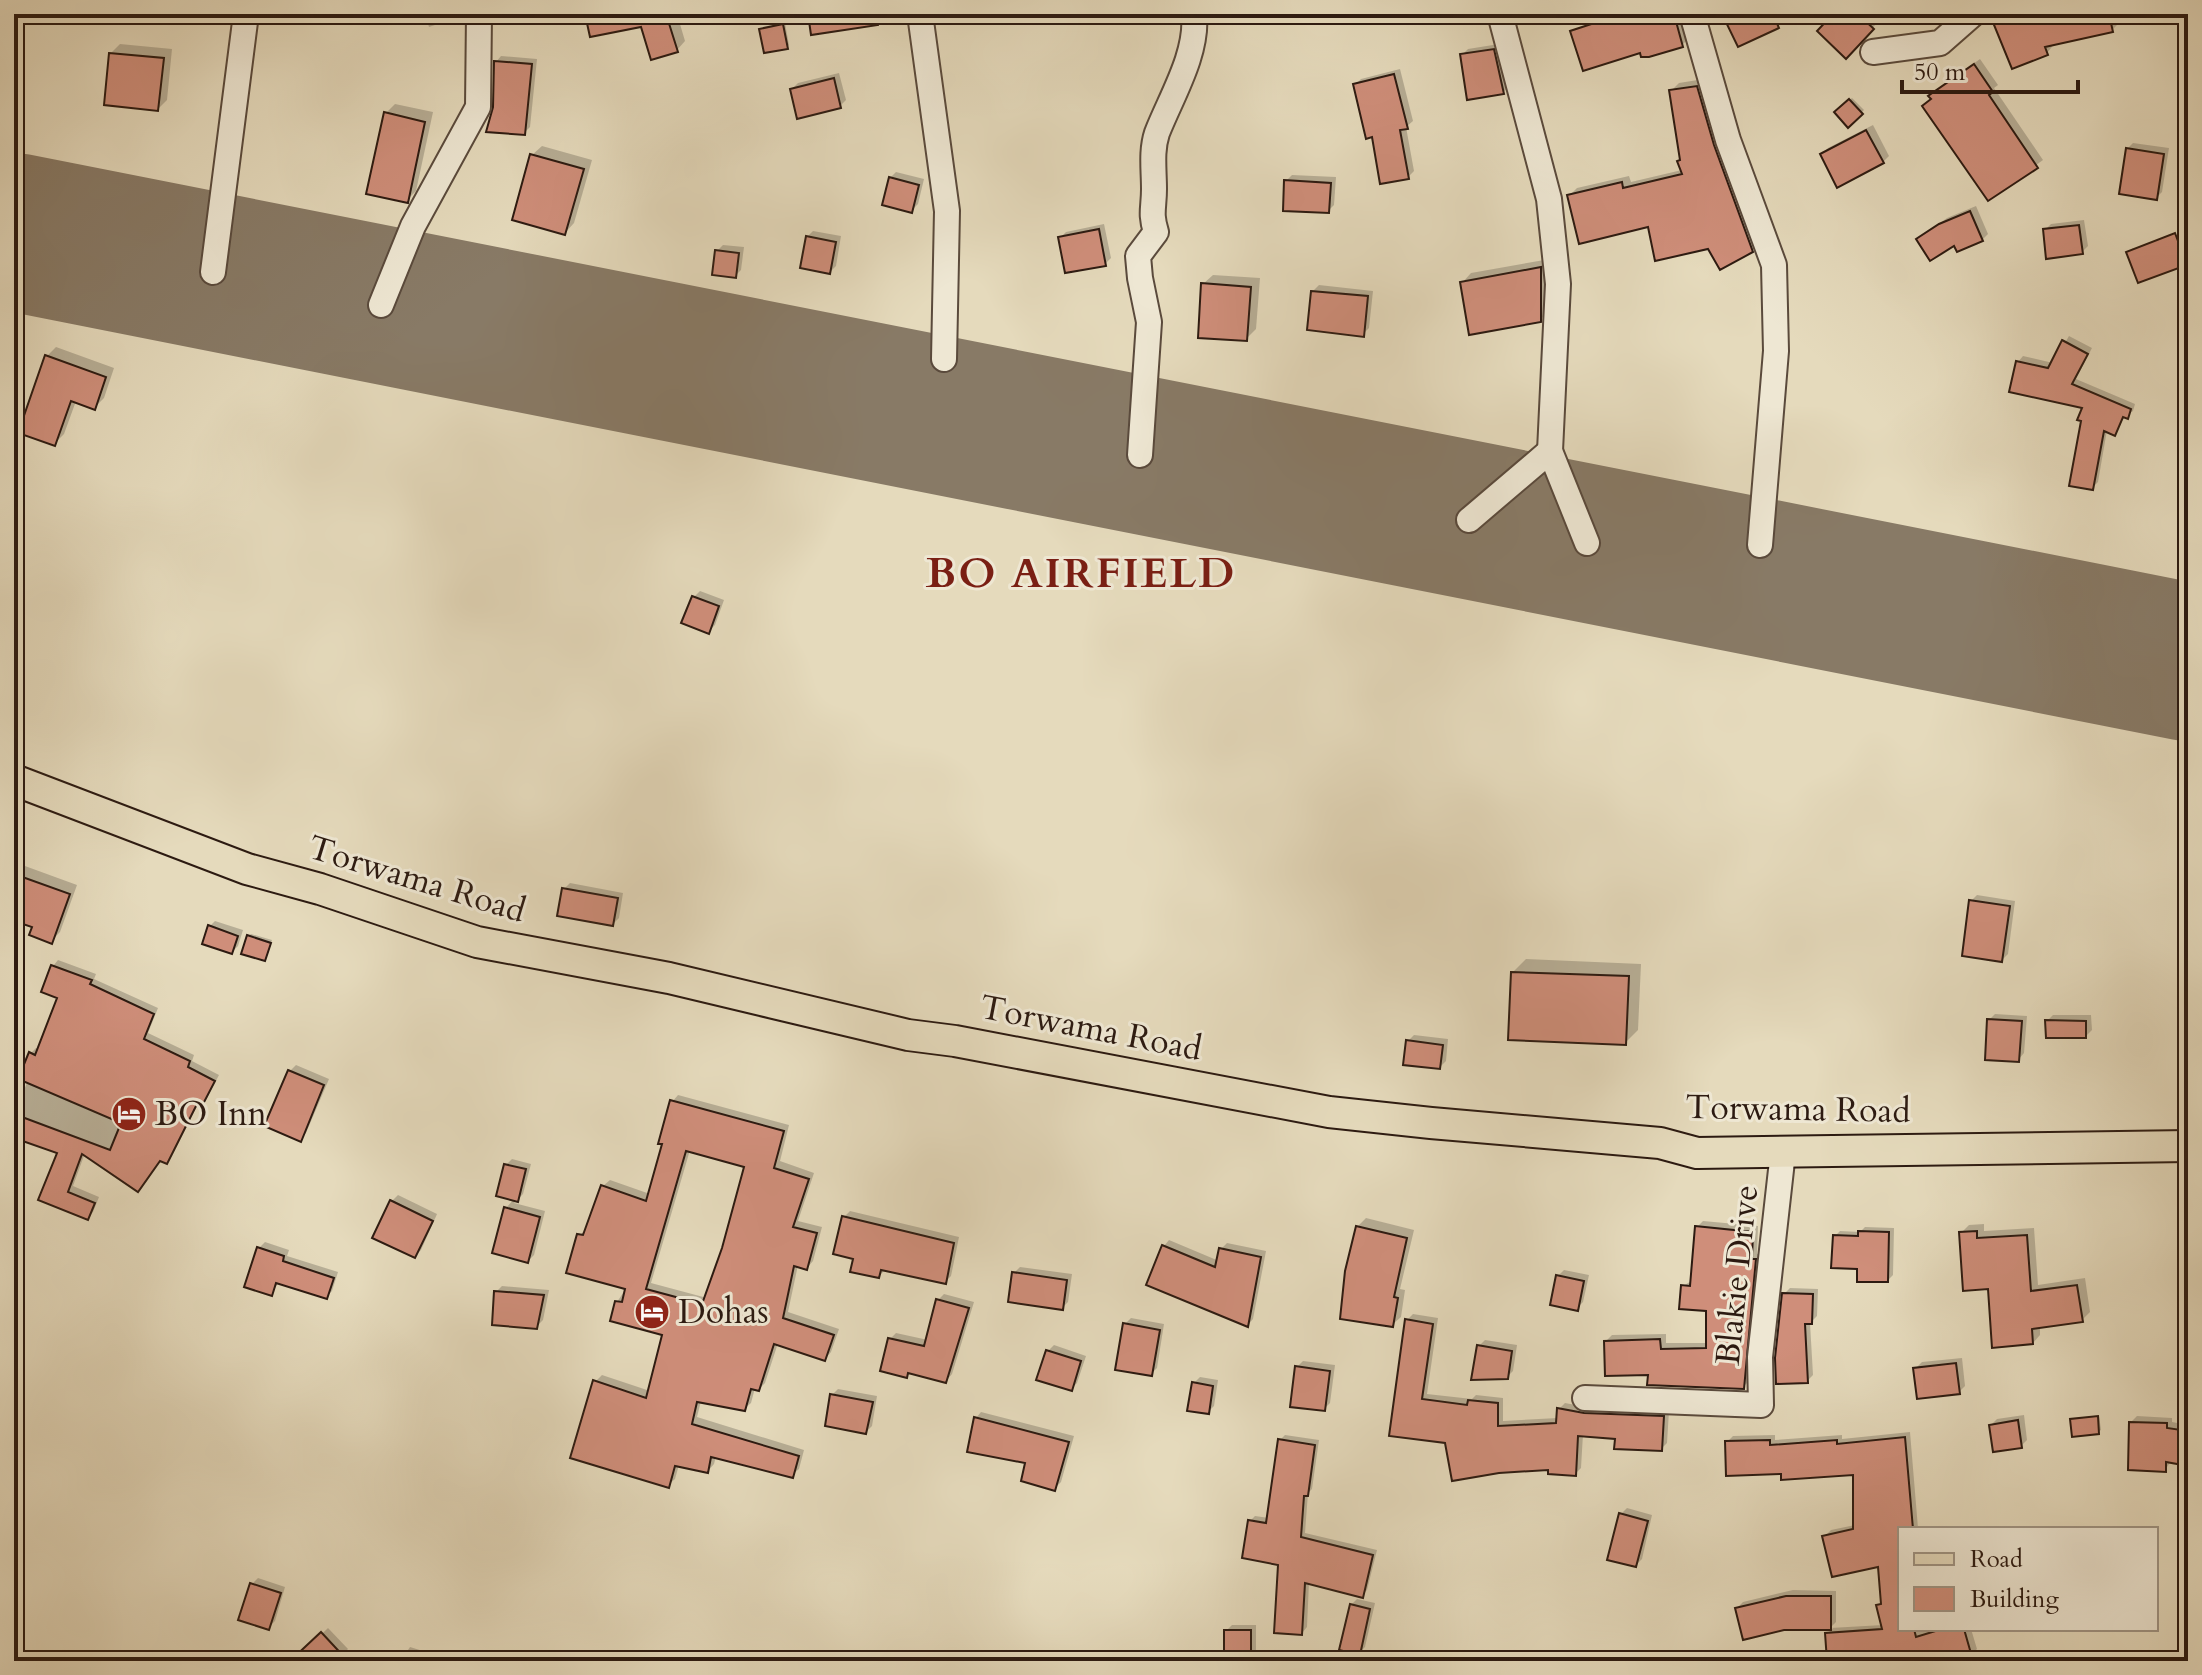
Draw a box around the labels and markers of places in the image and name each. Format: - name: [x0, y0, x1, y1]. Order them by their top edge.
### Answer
- place label: BO Inn: [155, 1091, 267, 1137]
- hotel icon: BO Inn: [110, 1095, 148, 1133]
- place label: Dohas: [678, 1289, 769, 1335]
- hotel icon: Dohas: [633, 1293, 671, 1331]

